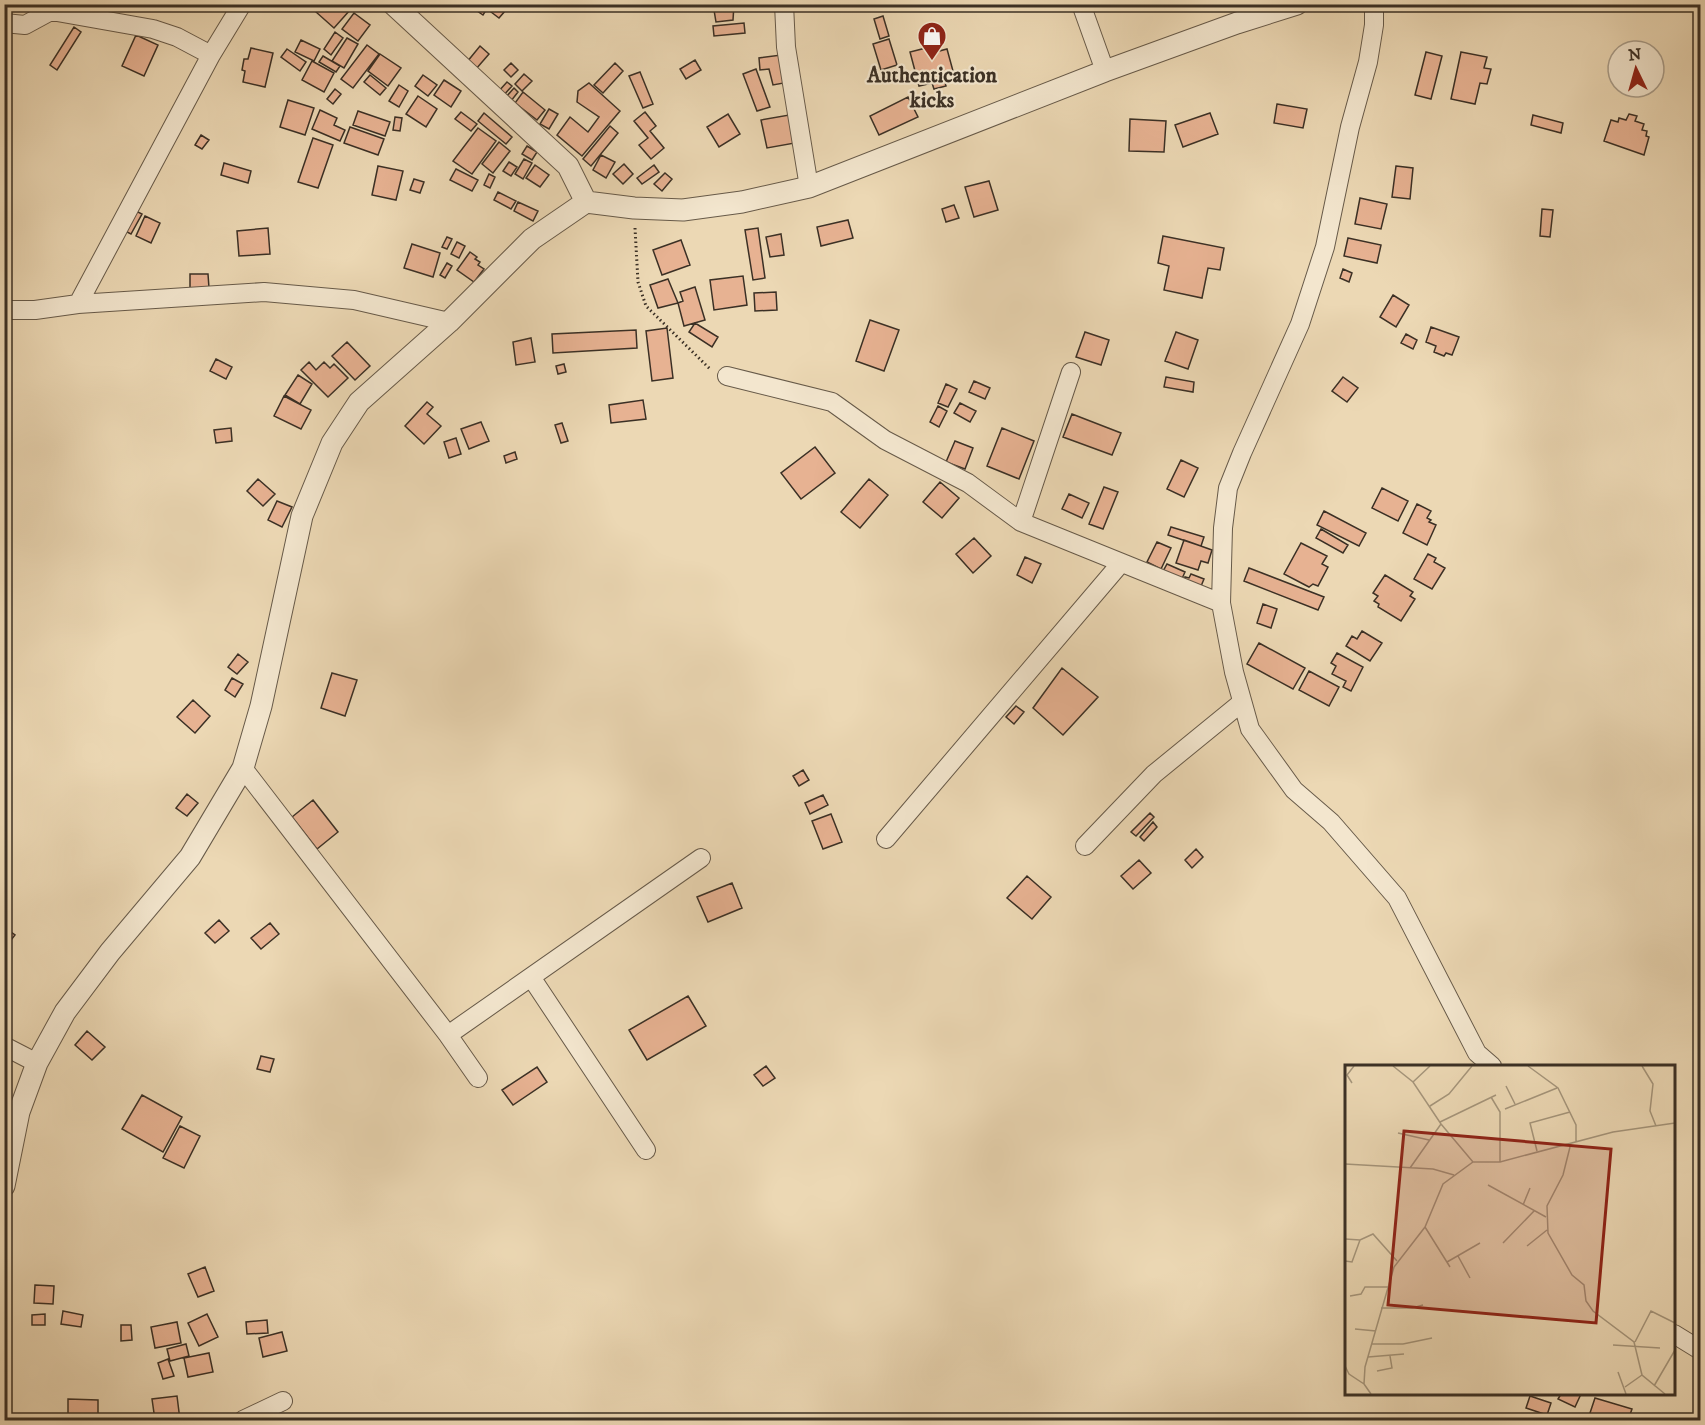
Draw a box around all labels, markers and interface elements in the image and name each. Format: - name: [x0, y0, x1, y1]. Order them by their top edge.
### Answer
- shop icon: Authentication kicks: [916, 20, 948, 62]
- north arrow: [1606, 39, 1666, 99]
- text: N: [1627, 45, 1642, 66]
- place label: Authentication kicks: [866, 62, 998, 114]
- inset map: [1345, 1065, 1675, 1395]

